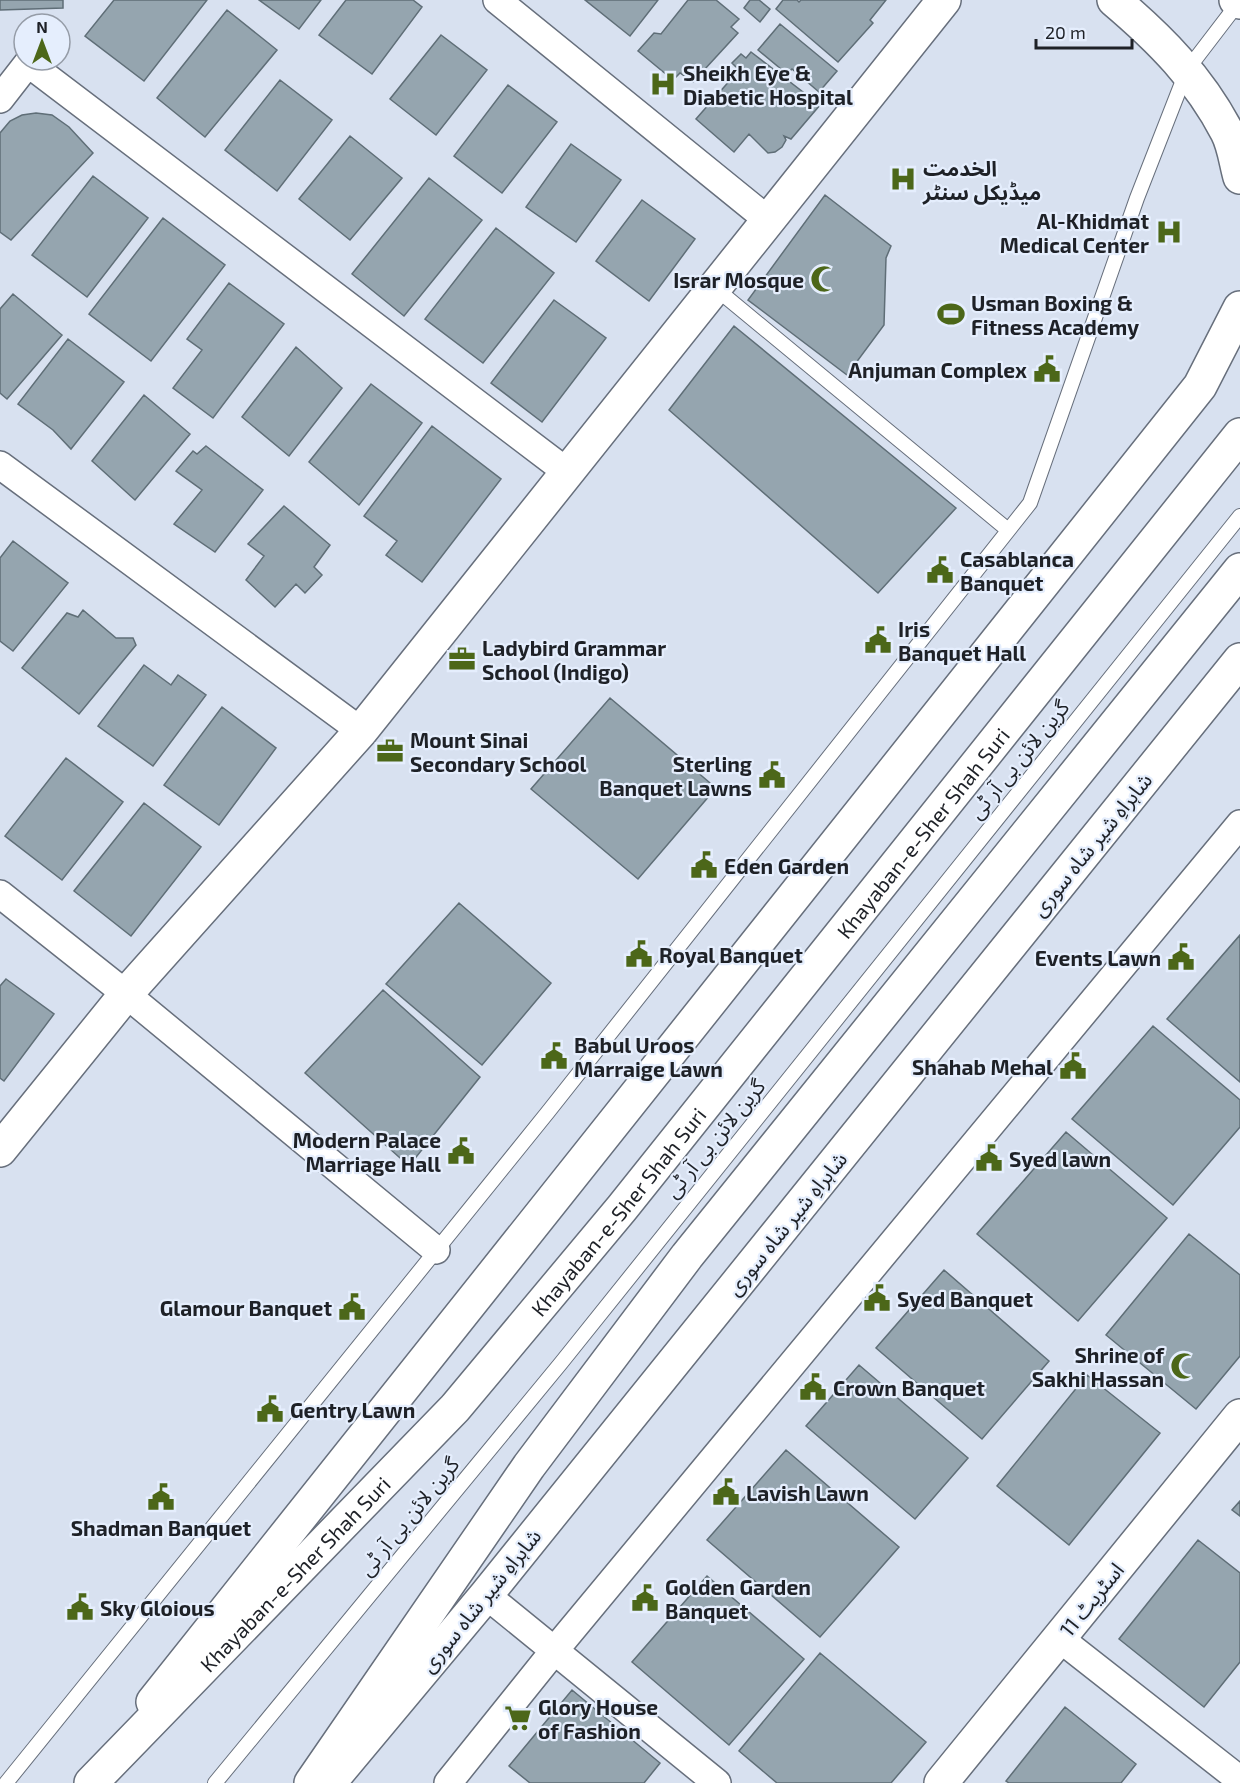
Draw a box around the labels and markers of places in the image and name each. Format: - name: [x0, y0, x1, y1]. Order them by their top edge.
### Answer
- place label: Sheikh Eye & Diabetic Hospital: [683, 60, 853, 109]
- hospital icon: Sheikh Eye & Diabetic Hospital: [648, 69, 678, 99]
- place label: الخدمت میڈیکل سنٹر: [922, 155, 1041, 205]
- hospital icon: الخدمت میڈیکل سنٹر: [888, 164, 918, 194]
- place label: Al-Khidmat Medical Center: [1000, 208, 1149, 257]
- hospital icon: Al-Khidmat Medical Center: [1154, 217, 1184, 247]
- mosque icon: Israr Mosque: [809, 264, 839, 294]
- place label: Israr Mosque: [673, 267, 804, 292]
- place label: Usman Boxing & Fitness Academy: [971, 290, 1139, 340]
- sports icon: Usman Boxing & Fitness Academy: [936, 299, 966, 329]
- public building icon: Anjuman Complex: [1032, 354, 1062, 384]
- place label: Anjuman Complex: [848, 357, 1027, 382]
- place label: Casablanca Banquet: [960, 546, 1074, 595]
- public building icon: Casablanca Banquet: [925, 555, 955, 585]
- place label: Iris Banquet Hall: [898, 616, 1026, 665]
- public building icon: Iris Banquet Hall: [863, 625, 893, 655]
- place label: Ladybird Grammar School (Indigo): [482, 635, 666, 684]
- office icon: Ladybird Grammar School (Indigo): [447, 644, 477, 674]
- place label: Mount Sinai Secondary School: [410, 727, 587, 777]
- office icon: Mount Sinai Secondary School: [375, 736, 405, 766]
- place label: Sterling Banquet Lawns: [599, 751, 752, 800]
- public building icon: Sterling Banquet Lawns: [757, 760, 787, 790]
- public building icon: Eden Garden: [689, 850, 719, 880]
- place label: Eden Garden: [724, 853, 849, 878]
- public building icon: Royal Banquet: [624, 939, 654, 969]
- place label: Royal Banquet: [659, 942, 803, 968]
- public building icon: Events Lawn: [1166, 942, 1196, 972]
- place label: Events Lawn: [1035, 945, 1161, 970]
- place label: Babul Uroos Marraige Lawn: [574, 1032, 723, 1081]
- public building icon: Babul Uroos Marraige Lawn: [539, 1041, 569, 1071]
- public building icon: Shahab Mehal: [1058, 1051, 1088, 1081]
- place label: Shahab Mehal: [912, 1054, 1053, 1079]
- place label: Modern Palace Marriage Hall: [293, 1127, 441, 1176]
- public building icon: Modern Palace Marriage Hall: [446, 1136, 476, 1166]
- public building icon: Syed lawn: [974, 1143, 1004, 1173]
- place label: Syed lawn: [1009, 1146, 1111, 1172]
- public building icon: Syed Banquet: [862, 1283, 892, 1313]
- place label: Syed Banquet: [897, 1286, 1034, 1312]
- public building icon: Glamour Banquet: [337, 1292, 367, 1322]
- place label: Glamour Banquet: [160, 1295, 332, 1320]
- place label: Shrine of Sakhi Hassan: [1032, 1342, 1165, 1391]
- mosque icon: Shrine of Sakhi Hassan: [1169, 1351, 1199, 1381]
- public building icon: Crown Banquet: [798, 1372, 828, 1402]
- place label: Crown Banquet: [833, 1375, 985, 1400]
- public building icon: Gentry Lawn: [255, 1394, 285, 1424]
- place label: Gentry Lawn: [290, 1397, 415, 1423]
- public building icon: Lavish Lawn: [711, 1477, 741, 1507]
- place label: Lavish Lawn: [746, 1480, 869, 1505]
- public building icon: Shadman Banquet: [146, 1482, 176, 1512]
- place label: Shadman Banquet: [71, 1515, 252, 1540]
- place label: Golden Garden Banquet: [665, 1574, 811, 1623]
- public building icon: Golden Garden Banquet: [630, 1583, 660, 1613]
- public building icon: Sky Gloious: [65, 1592, 95, 1622]
- place label: Sky Gloious: [100, 1595, 215, 1621]
- place label: Glory House of Fashion: [538, 1694, 658, 1743]
- supermarket icon: Glory House of Fashion: [503, 1703, 533, 1733]

